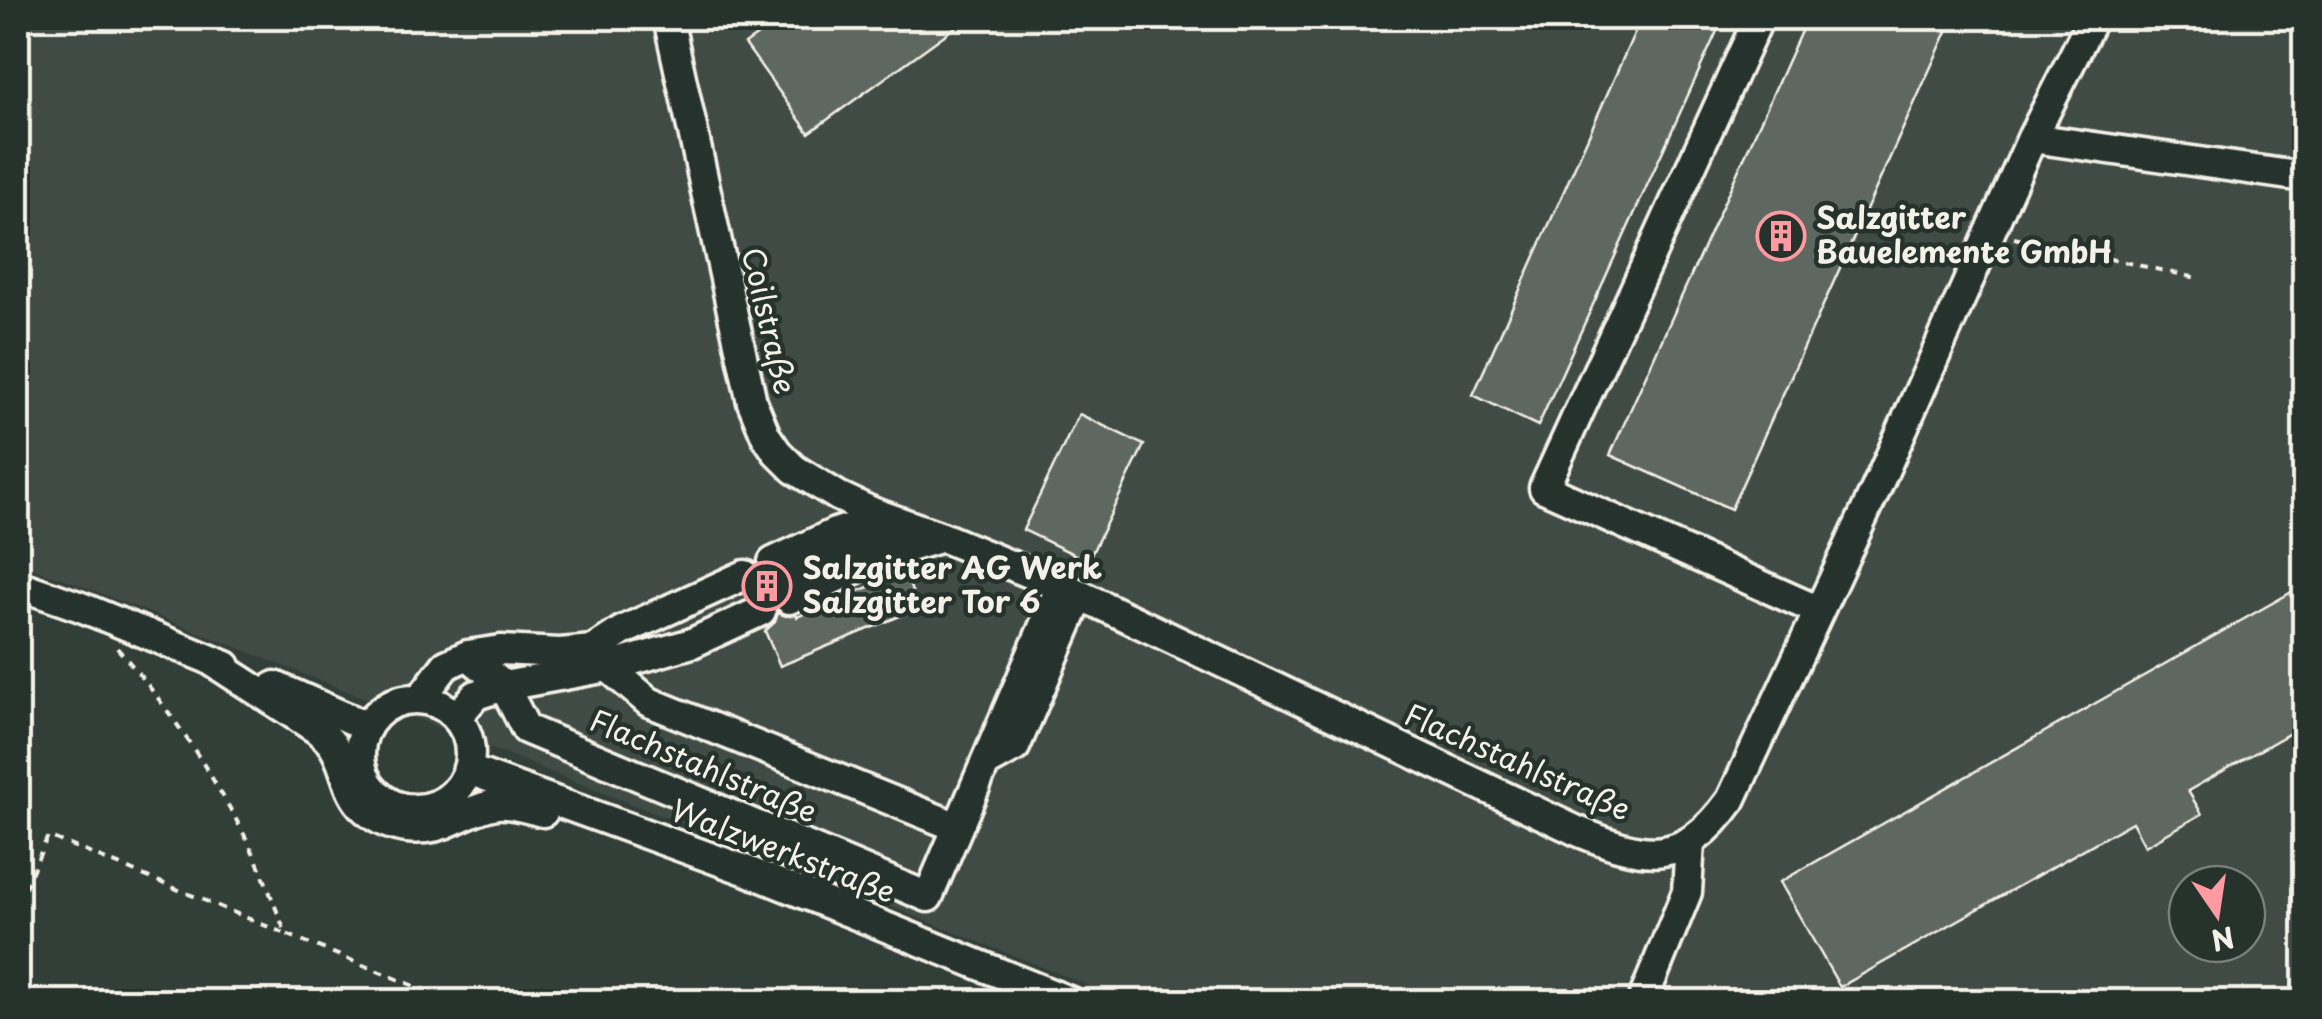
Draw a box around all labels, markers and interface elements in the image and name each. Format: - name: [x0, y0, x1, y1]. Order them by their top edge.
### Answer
- place label: Salzgitter Bauelemente GmbH: [1816, 194, 2113, 273]
- building icon: Salzgitter Bauelemente GmbH: [1755, 210, 1807, 262]
- street label: Coilstraße: [732, 243, 809, 398]
- place label: Salzgitter AG Werk Salzgitter Tor 6: [802, 544, 1102, 623]
- building icon: Salzgitter AG Werk Salzgitter Tor 6: [741, 560, 793, 612]
- street label: Flachstahlstraße: [1398, 691, 1638, 831]
- street label: Flachstahlstraße: [583, 697, 825, 833]
- street label: Walzwerkstraße: [665, 786, 902, 913]
- north arrow: [2167, 864, 2267, 964]
- text: N: [2207, 916, 2239, 963]

